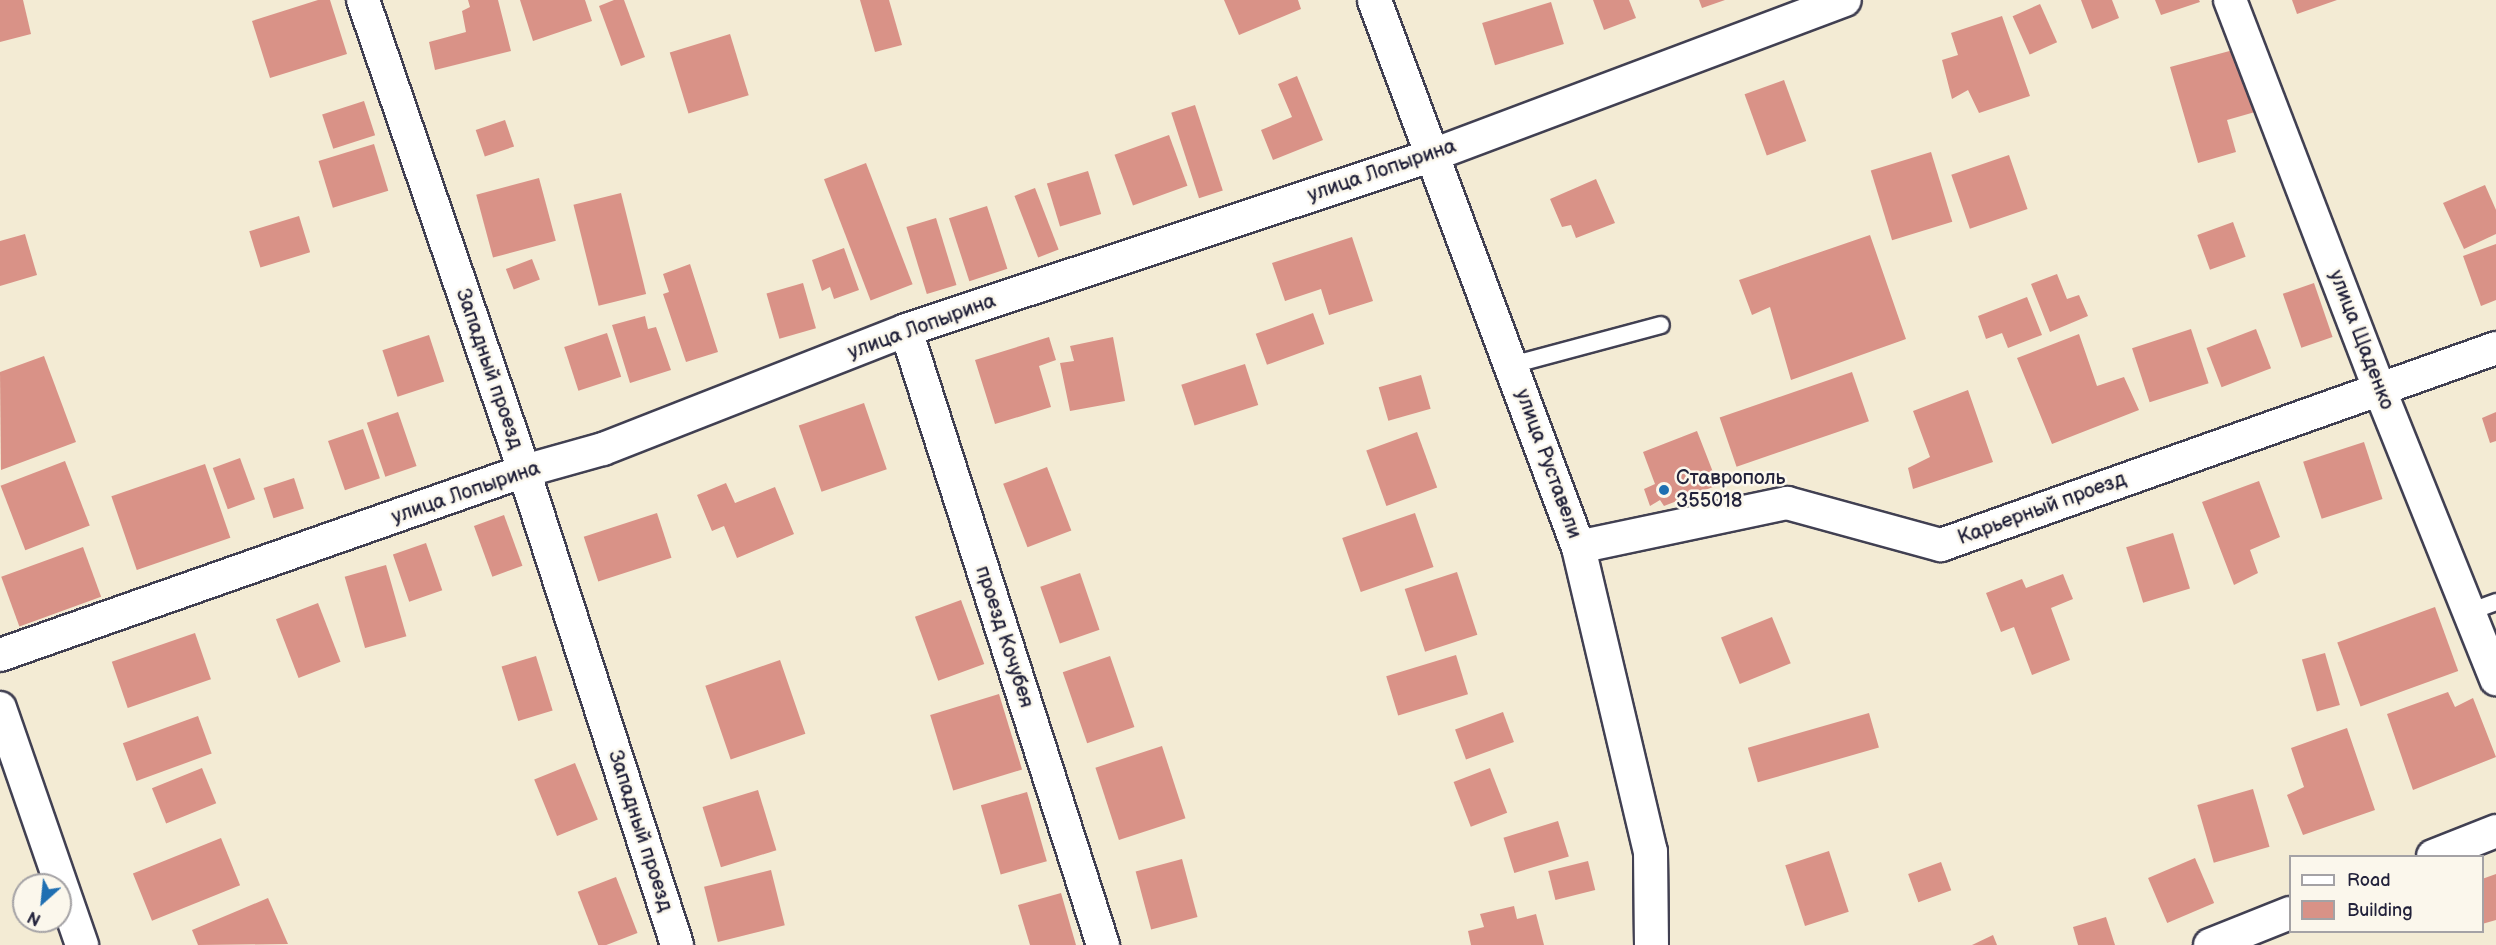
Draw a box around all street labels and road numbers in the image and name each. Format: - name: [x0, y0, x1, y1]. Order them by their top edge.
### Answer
- street label: улица Лопырина: [1305, 134, 1459, 208]
- street label: улица Щаденко: [2323, 267, 2399, 413]
- street label: Западный проезд: [450, 286, 528, 452]
- street label: улица Лопырина: [845, 289, 999, 365]
- street label: улица Руставели: [1510, 386, 1586, 542]
- street label: улица Лопырина: [389, 456, 543, 530]
- street label: Карьерный проезд: [1955, 467, 2129, 551]
- street label: проезд Кочубея: [970, 563, 1038, 711]
- street label: Западный проезд: [603, 747, 677, 915]

